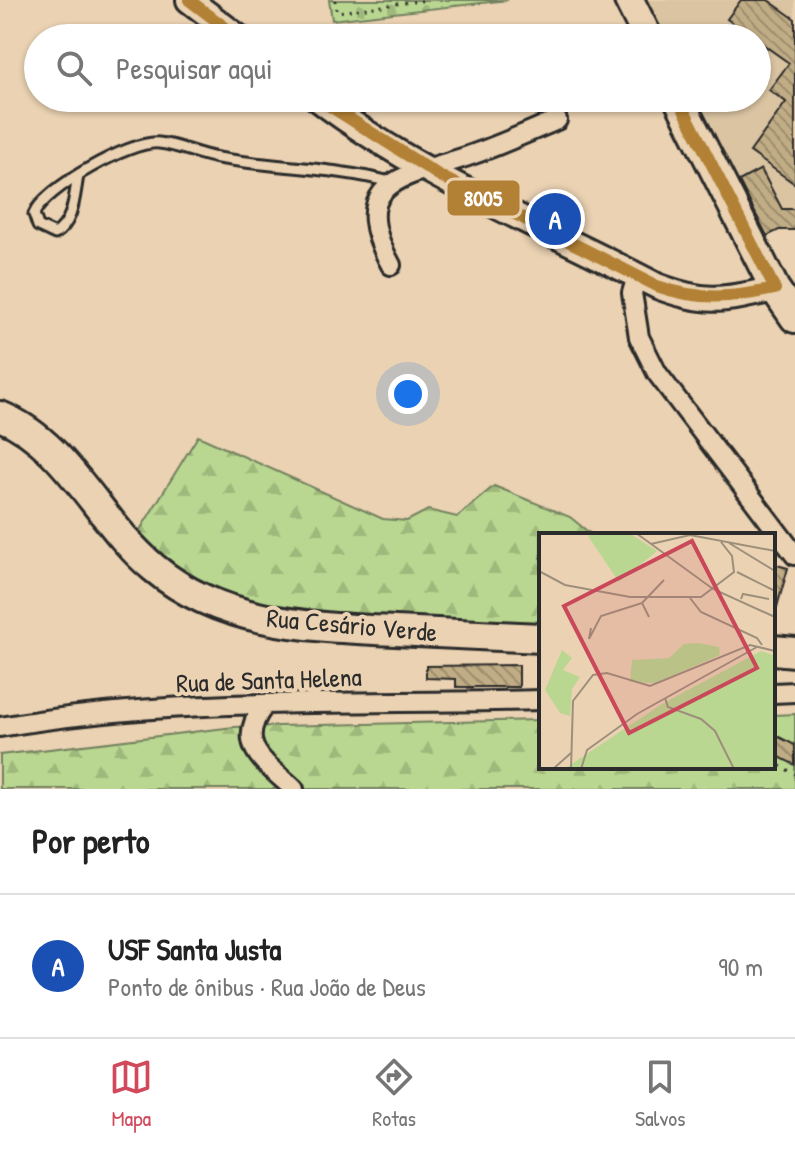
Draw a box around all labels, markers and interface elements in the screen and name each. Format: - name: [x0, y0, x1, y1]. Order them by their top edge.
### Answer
- search box: [24, 24, 771, 112]
- icon: search: [52, 46, 96, 90]
- text: Pesquisar aqui: [116, 48, 273, 88]
- line badge: 8005: [446, 179, 521, 217]
- text: 8005: [464, 183, 503, 213]
- pin: A: [529, 189, 581, 249]
- your location: [388, 374, 428, 414]
- inset map: [539, 533, 775, 769]
- street label: Rua Cesário Verde: [265, 600, 439, 649]
- street label: Rua de Santa Helena: [176, 659, 362, 700]
- text: Por perto: [32, 818, 150, 864]
- text: USF Santa Justa: [108, 929, 281, 969]
- text: A: [52, 949, 64, 984]
- text: 90 m: [718, 949, 763, 984]
- text: Ponto de ônibus · Rua João de Deus: [108, 969, 426, 1004]
- tab: Mapa: [109, 1055, 153, 1133]
- tab: Rotas: [372, 1055, 416, 1133]
- tab: Salvos: [635, 1055, 686, 1133]

